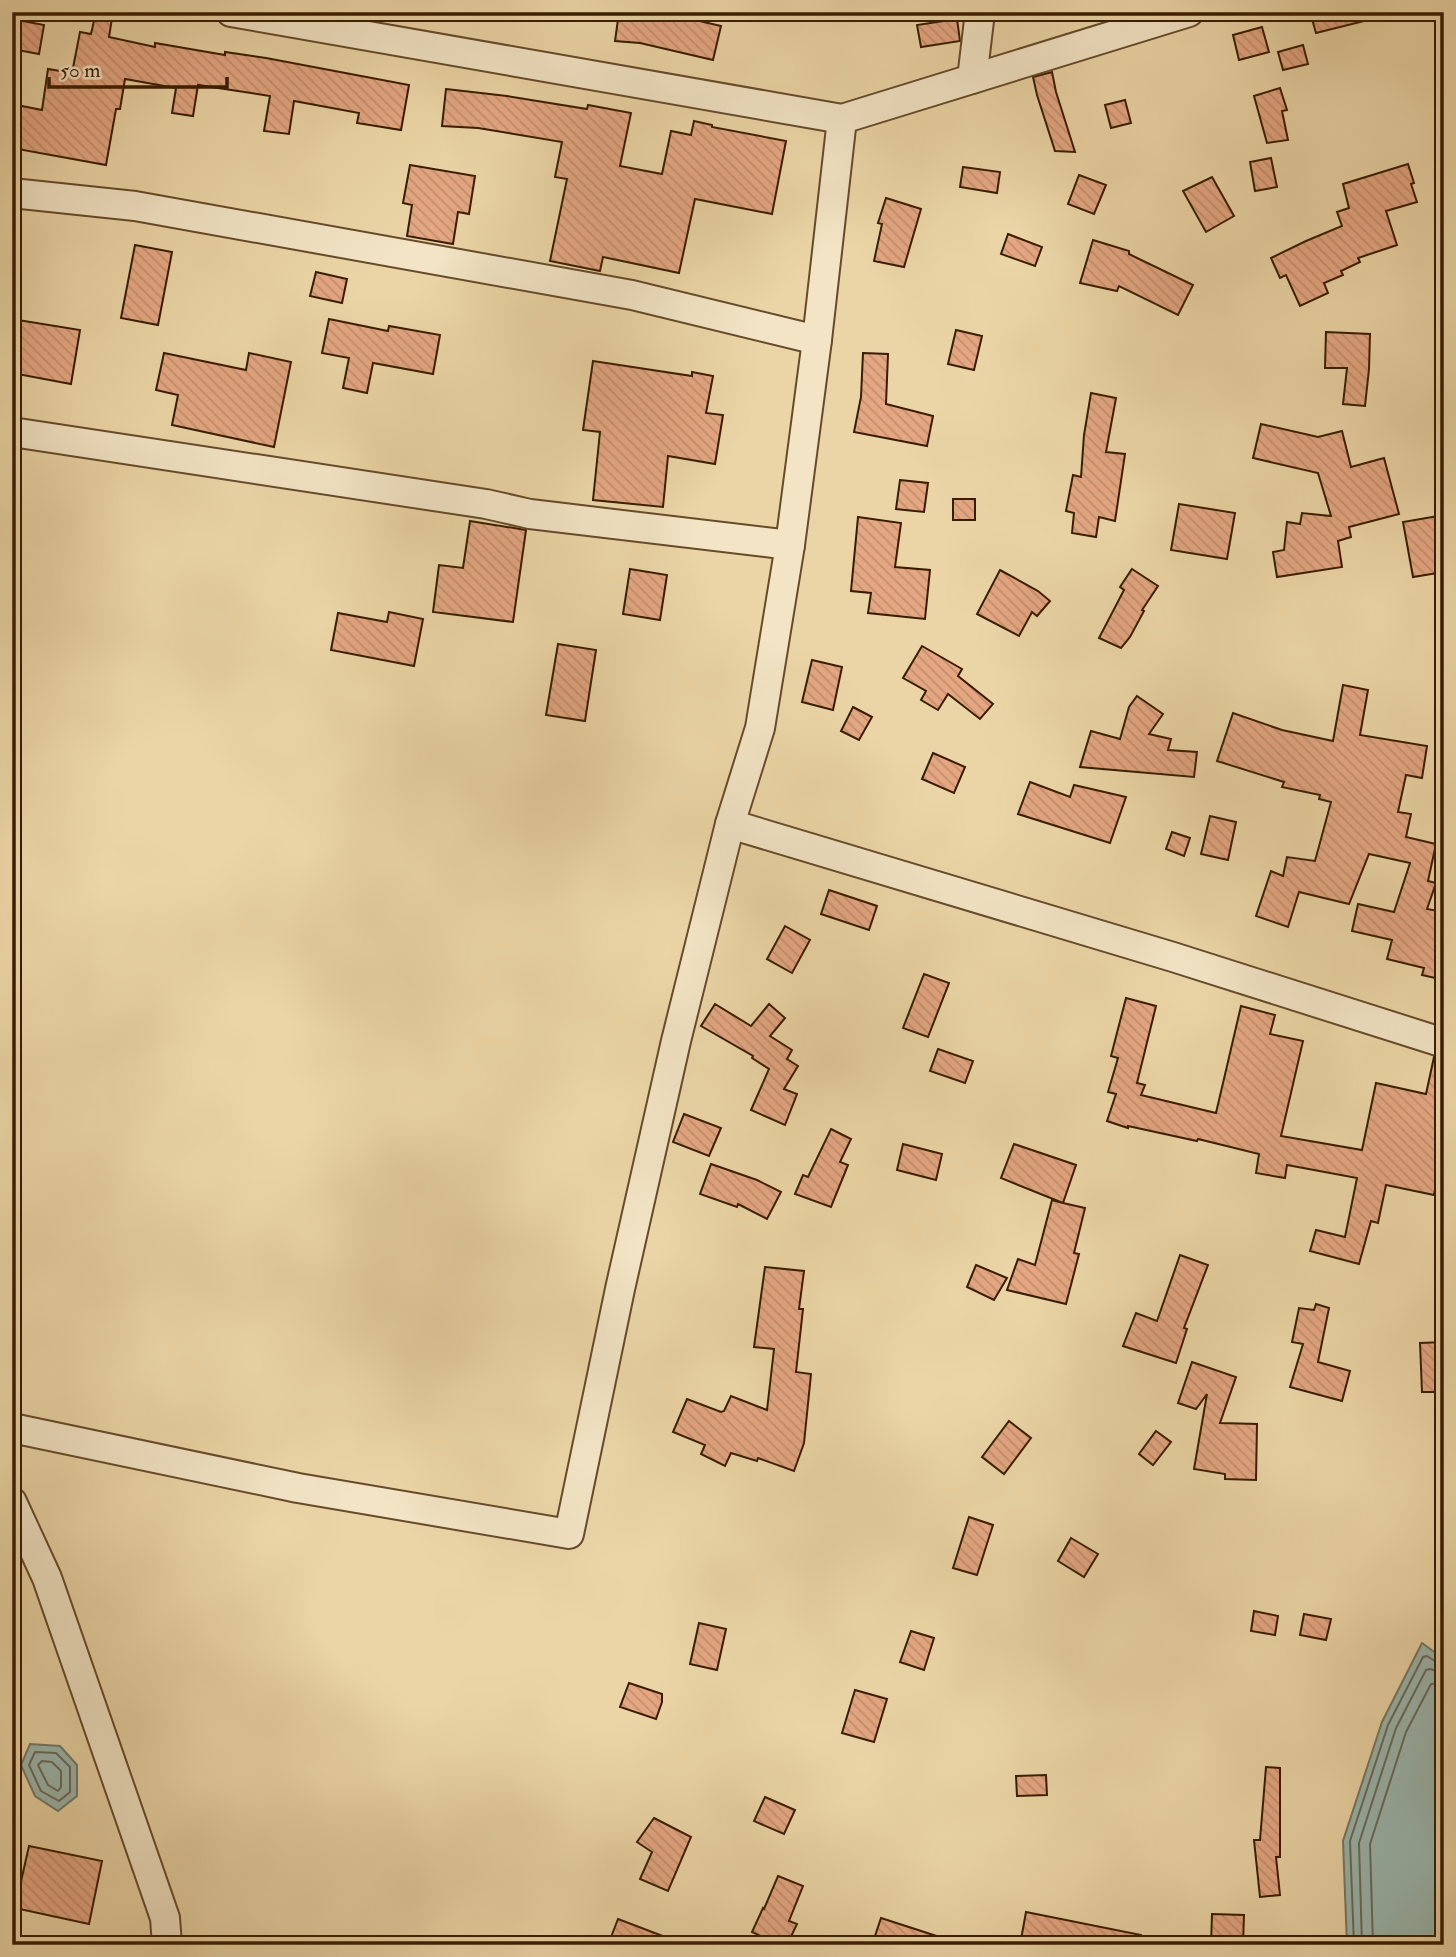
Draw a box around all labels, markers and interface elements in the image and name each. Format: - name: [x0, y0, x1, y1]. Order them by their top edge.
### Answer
- scale bar: [49, 46, 228, 90]
- text: 50 m: [60, 57, 101, 84]

